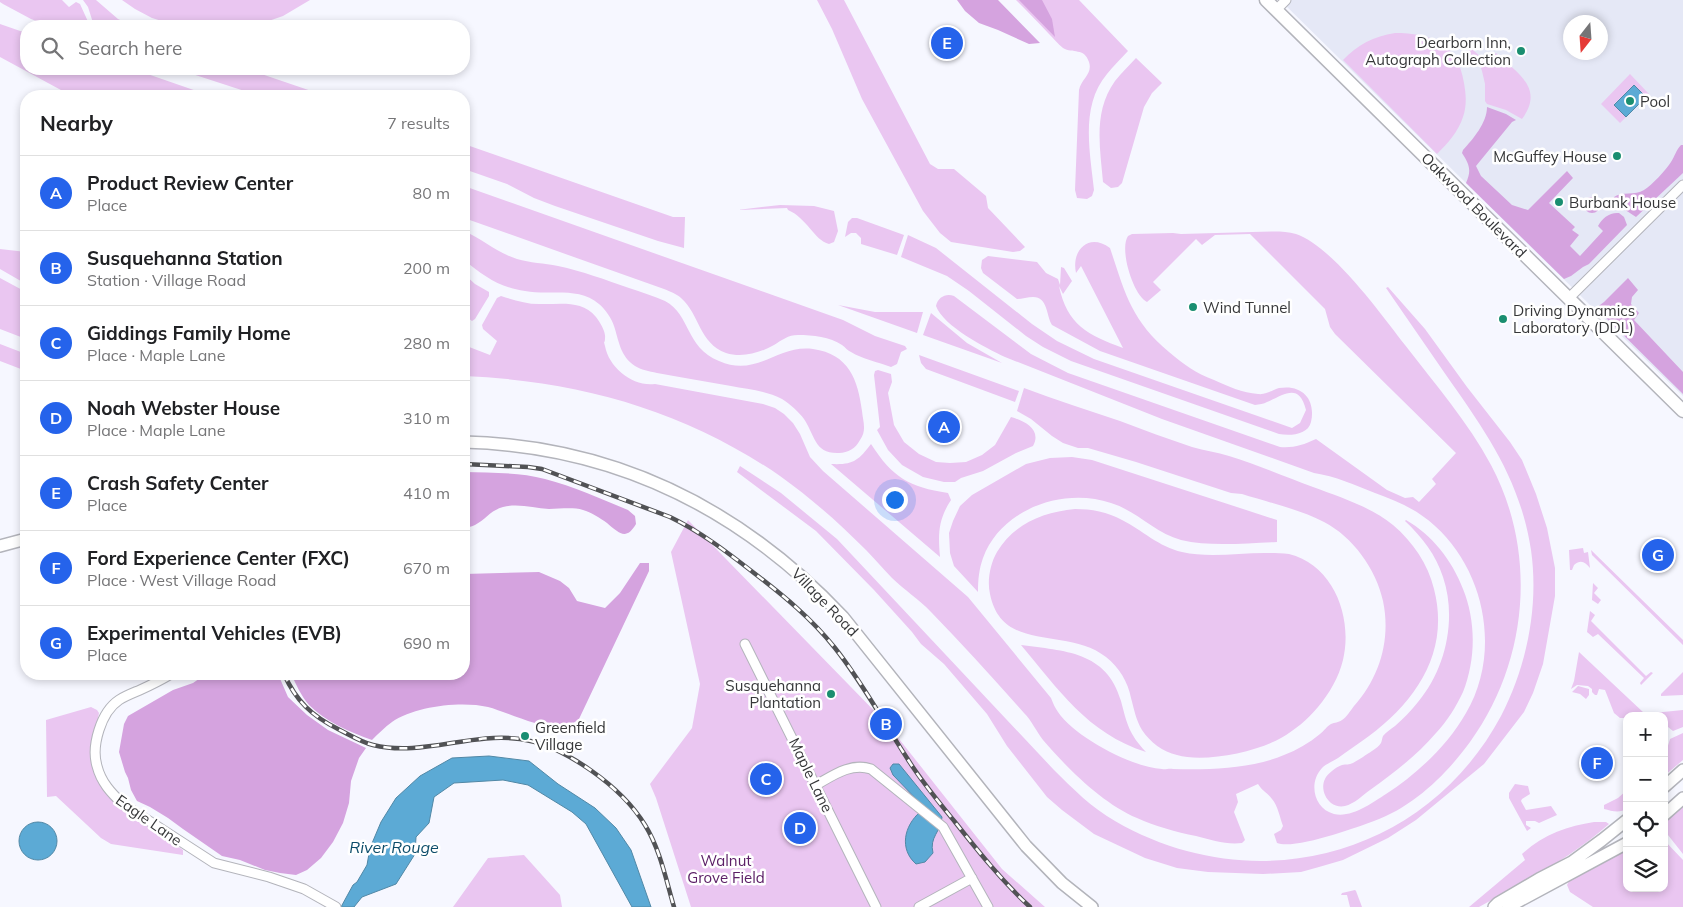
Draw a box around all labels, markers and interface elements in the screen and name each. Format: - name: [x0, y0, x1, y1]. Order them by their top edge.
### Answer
- north arrow: [1563, 15, 1608, 60]
- search box: [20, 20, 470, 75]
- pin: E: [931, 24, 963, 62]
- place label: Dearborn Inn, Autograph Collection: [1365, 33, 1511, 69]
- icon: search: [38, 34, 66, 62]
- text: Search here: [78, 36, 182, 60]
- marker: Dearborn Inn, Autograph Collection: [1515, 45, 1527, 57]
- place label: Pool: [1640, 92, 1670, 111]
- marker: Pool: [1624, 95, 1636, 107]
- text: Nearby: [40, 110, 113, 136]
- text: 7 results: [387, 113, 450, 133]
- place label: McGuffey House: [1493, 147, 1607, 166]
- street label: Oakwood Boulevard: [1417, 148, 1531, 262]
- marker: McGuffey House: [1611, 150, 1623, 162]
- text: Product Review Center: [87, 171, 293, 195]
- text: A: [50, 183, 62, 203]
- text: 80 m: [413, 183, 450, 203]
- place label: Burbank House: [1569, 193, 1676, 212]
- text: Place: [87, 195, 127, 215]
- marker: Burbank House: [1553, 196, 1565, 208]
- text: Susquehanna Station: [87, 246, 283, 270]
- text: B: [50, 258, 62, 278]
- text: 200 m: [403, 258, 450, 278]
- text: Station · Village Road: [87, 270, 246, 290]
- place label: Wind Tunnel: [1203, 298, 1291, 317]
- marker: Wind Tunnel: [1187, 301, 1199, 313]
- place label: Driving Dynamics Laboratory (DDL): [1513, 301, 1635, 337]
- marker: Driving Dynamics Laboratory (DDL): [1497, 313, 1509, 325]
- text: Giddings Family Home: [87, 321, 291, 345]
- text: C: [51, 333, 61, 353]
- text: 280 m: [403, 333, 450, 353]
- text: Place · Maple Lane: [87, 345, 225, 365]
- text: Noah Webster House: [87, 396, 280, 420]
- text: D: [50, 408, 62, 428]
- text: 310 m: [403, 408, 450, 428]
- pin: A: [928, 408, 960, 446]
- text: Place · Maple Lane: [87, 420, 225, 440]
- text: Crash Safety Center: [87, 471, 269, 495]
- text: E: [51, 483, 61, 503]
- text: 410 m: [403, 483, 450, 503]
- your location: [882, 487, 908, 513]
- text: Place: [87, 495, 127, 515]
- pin: G: [1642, 536, 1674, 574]
- text: Ford Experience Center (FXC): [87, 546, 350, 570]
- text: F: [51, 558, 61, 578]
- text: 670 m: [403, 558, 450, 578]
- street label: Village Road: [788, 564, 862, 640]
- text: Place · West Village Road: [87, 570, 276, 590]
- text: Experimental Vehicles (EVB): [87, 621, 342, 645]
- text: G: [50, 633, 62, 653]
- text: 690 m: [403, 633, 450, 653]
- text: Place: [87, 645, 127, 665]
- place label: Susquehanna Plantation: [725, 676, 821, 712]
- marker: Susquehanna Plantation: [825, 688, 837, 700]
- pin: B: [870, 705, 902, 743]
- map controls: [1623, 712, 1668, 892]
- button: +: [1623, 712, 1668, 757]
- place label: Greenfield Village: [535, 718, 606, 754]
- marker: Greenfield Village: [519, 730, 531, 742]
- street label: Maple Lane: [785, 735, 837, 815]
- pin: F: [1581, 744, 1613, 782]
- button: −: [1623, 757, 1668, 802]
- pin: C: [750, 760, 782, 798]
- street label: Eagle Lane: [112, 790, 186, 850]
- button: locate: [1623, 802, 1668, 847]
- pin: D: [784, 809, 816, 847]
- water label: River Rouge: [349, 837, 439, 857]
- button: layers: [1623, 847, 1668, 892]
- park label: Walnut Grove Field: [687, 851, 765, 887]

